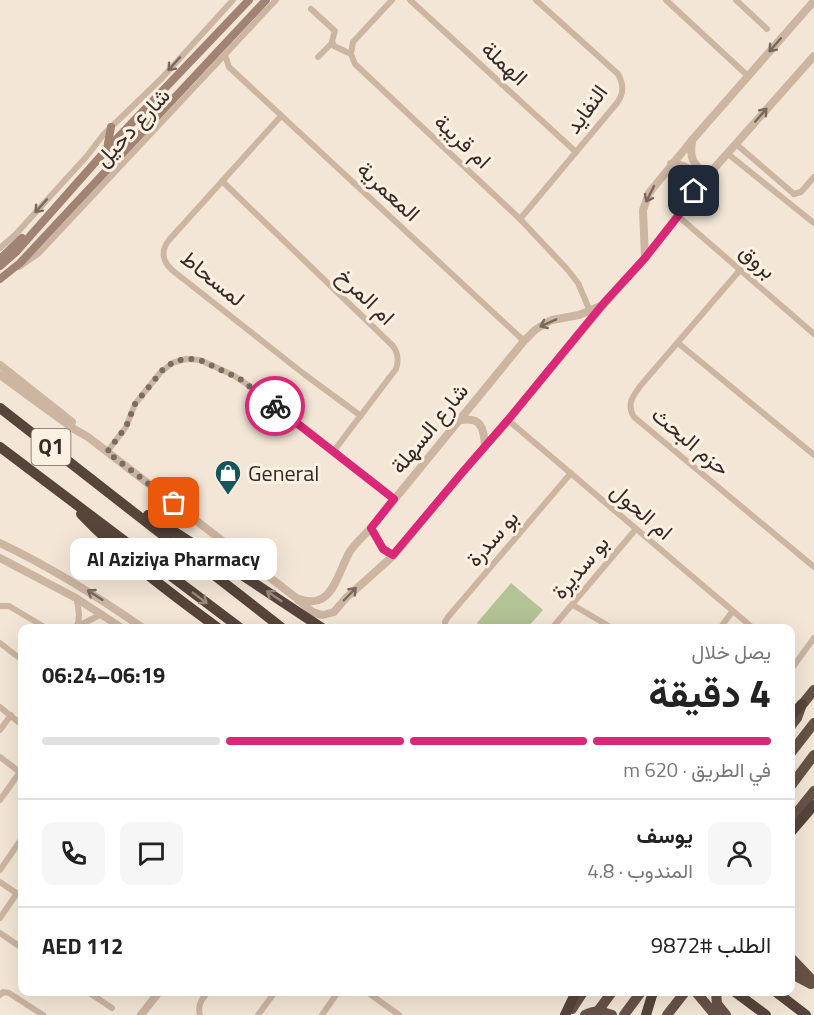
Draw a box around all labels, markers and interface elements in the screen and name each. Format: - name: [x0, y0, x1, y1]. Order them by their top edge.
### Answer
- street label: الهملة: [474, 32, 536, 94]
- one-way arrow: [768, 37, 782, 52]
- one-way arrow: [167, 56, 181, 71]
- street label: النفايد: [556, 77, 616, 141]
- street label: شارع دحيل: [86, 80, 178, 174]
- street label: ام قريبة: [427, 106, 499, 176]
- one-way arrow: [754, 108, 768, 123]
- street label: المعمرية: [350, 153, 428, 229]
- pin: [668, 165, 719, 216]
- icon: home: [677, 174, 710, 207]
- one-way arrow: [644, 185, 656, 202]
- one-way arrow: [34, 199, 48, 214]
- street label: بروق: [732, 235, 784, 287]
- street label: لمسحاط: [173, 241, 253, 315]
- street label: ام المرخ: [329, 259, 403, 333]
- one-way arrow: [540, 318, 558, 330]
- street label: شارع السهلة: [382, 375, 476, 481]
- courier: [245, 376, 305, 436]
- icon: bike: [259, 390, 292, 423]
- street label: حزم البحث: [644, 398, 738, 484]
- road number: Q1: [32, 429, 70, 465]
- place label: General: [248, 456, 319, 490]
- shop icon: General: [213, 458, 243, 496]
- street label: ام الحول: [603, 474, 681, 548]
- pin: [148, 477, 199, 528]
- icon: bag: [157, 486, 190, 519]
- street label: بو سدرة: [457, 502, 527, 574]
- street label: بو سديرة: [543, 527, 617, 607]
- callout: Al Aziziya Pharmacy: [70, 539, 278, 581]
- text: Al Aziziya Pharmacy: [87, 543, 260, 574]
- one-way arrow: [343, 587, 358, 602]
- one-way arrow: [86, 589, 103, 602]
- one-way arrow: [266, 590, 282, 602]
- one-way arrow: [191, 591, 207, 604]
- text: يصل خلال: [692, 636, 771, 667]
- text: 06:19–06:24: [42, 658, 165, 692]
- text: 4 دقيقة: [649, 663, 771, 722]
- text: في الطريق · 620 m: [623, 754, 771, 785]
- text: يوسف: [637, 818, 693, 852]
- button: phone: [42, 822, 105, 885]
- button: chat: [120, 822, 183, 885]
- button: person: [708, 822, 771, 885]
- text: المندوب · 4.8: [588, 855, 693, 886]
- text: الطلب #9872: [651, 928, 771, 962]
- text: AED 112: [42, 929, 123, 963]

